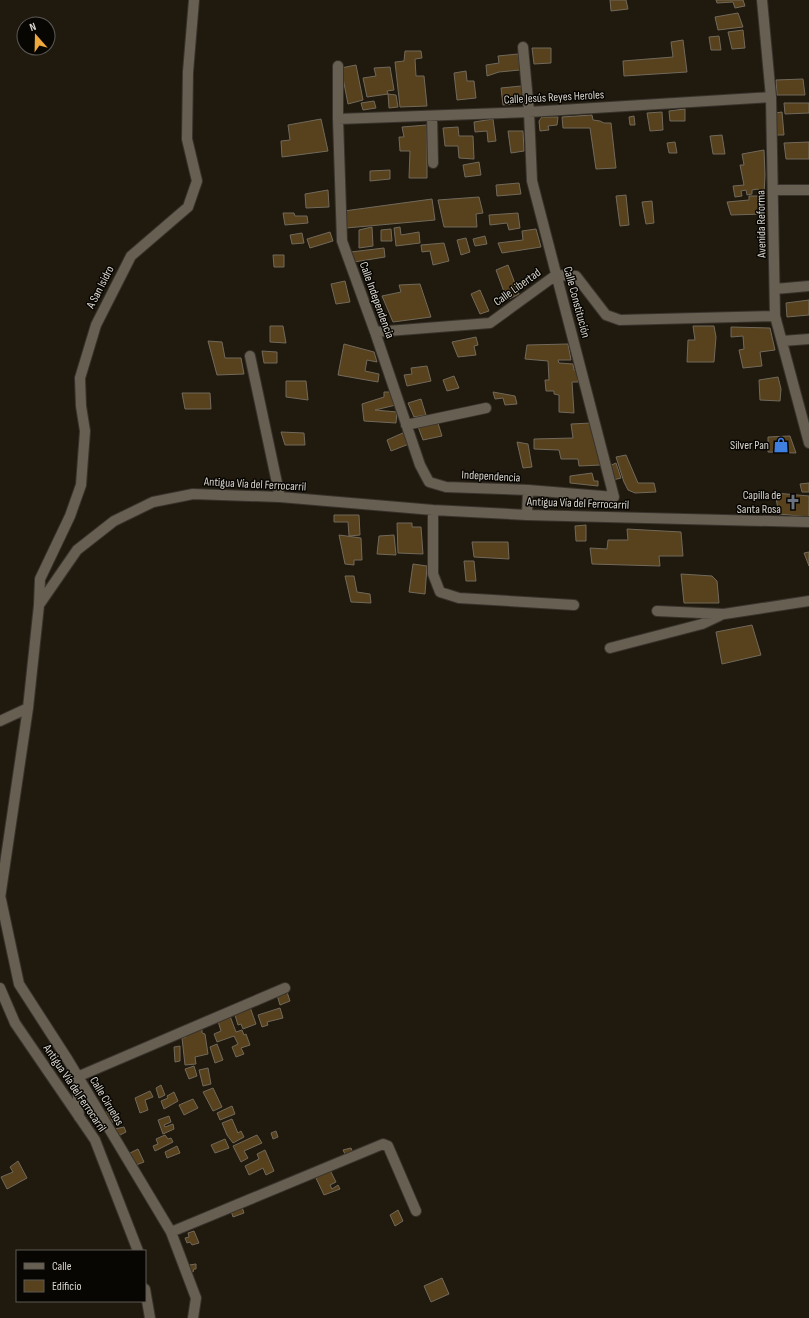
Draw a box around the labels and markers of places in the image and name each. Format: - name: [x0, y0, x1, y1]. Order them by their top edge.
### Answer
- shop icon: Silver Pan: [772, 436, 790, 454]
- place label: Silver Pan: [730, 438, 769, 453]
- place label: Capilla de Santa Rosa: [737, 488, 781, 517]
- church icon: Capilla de Santa Rosa: [784, 493, 802, 511]

